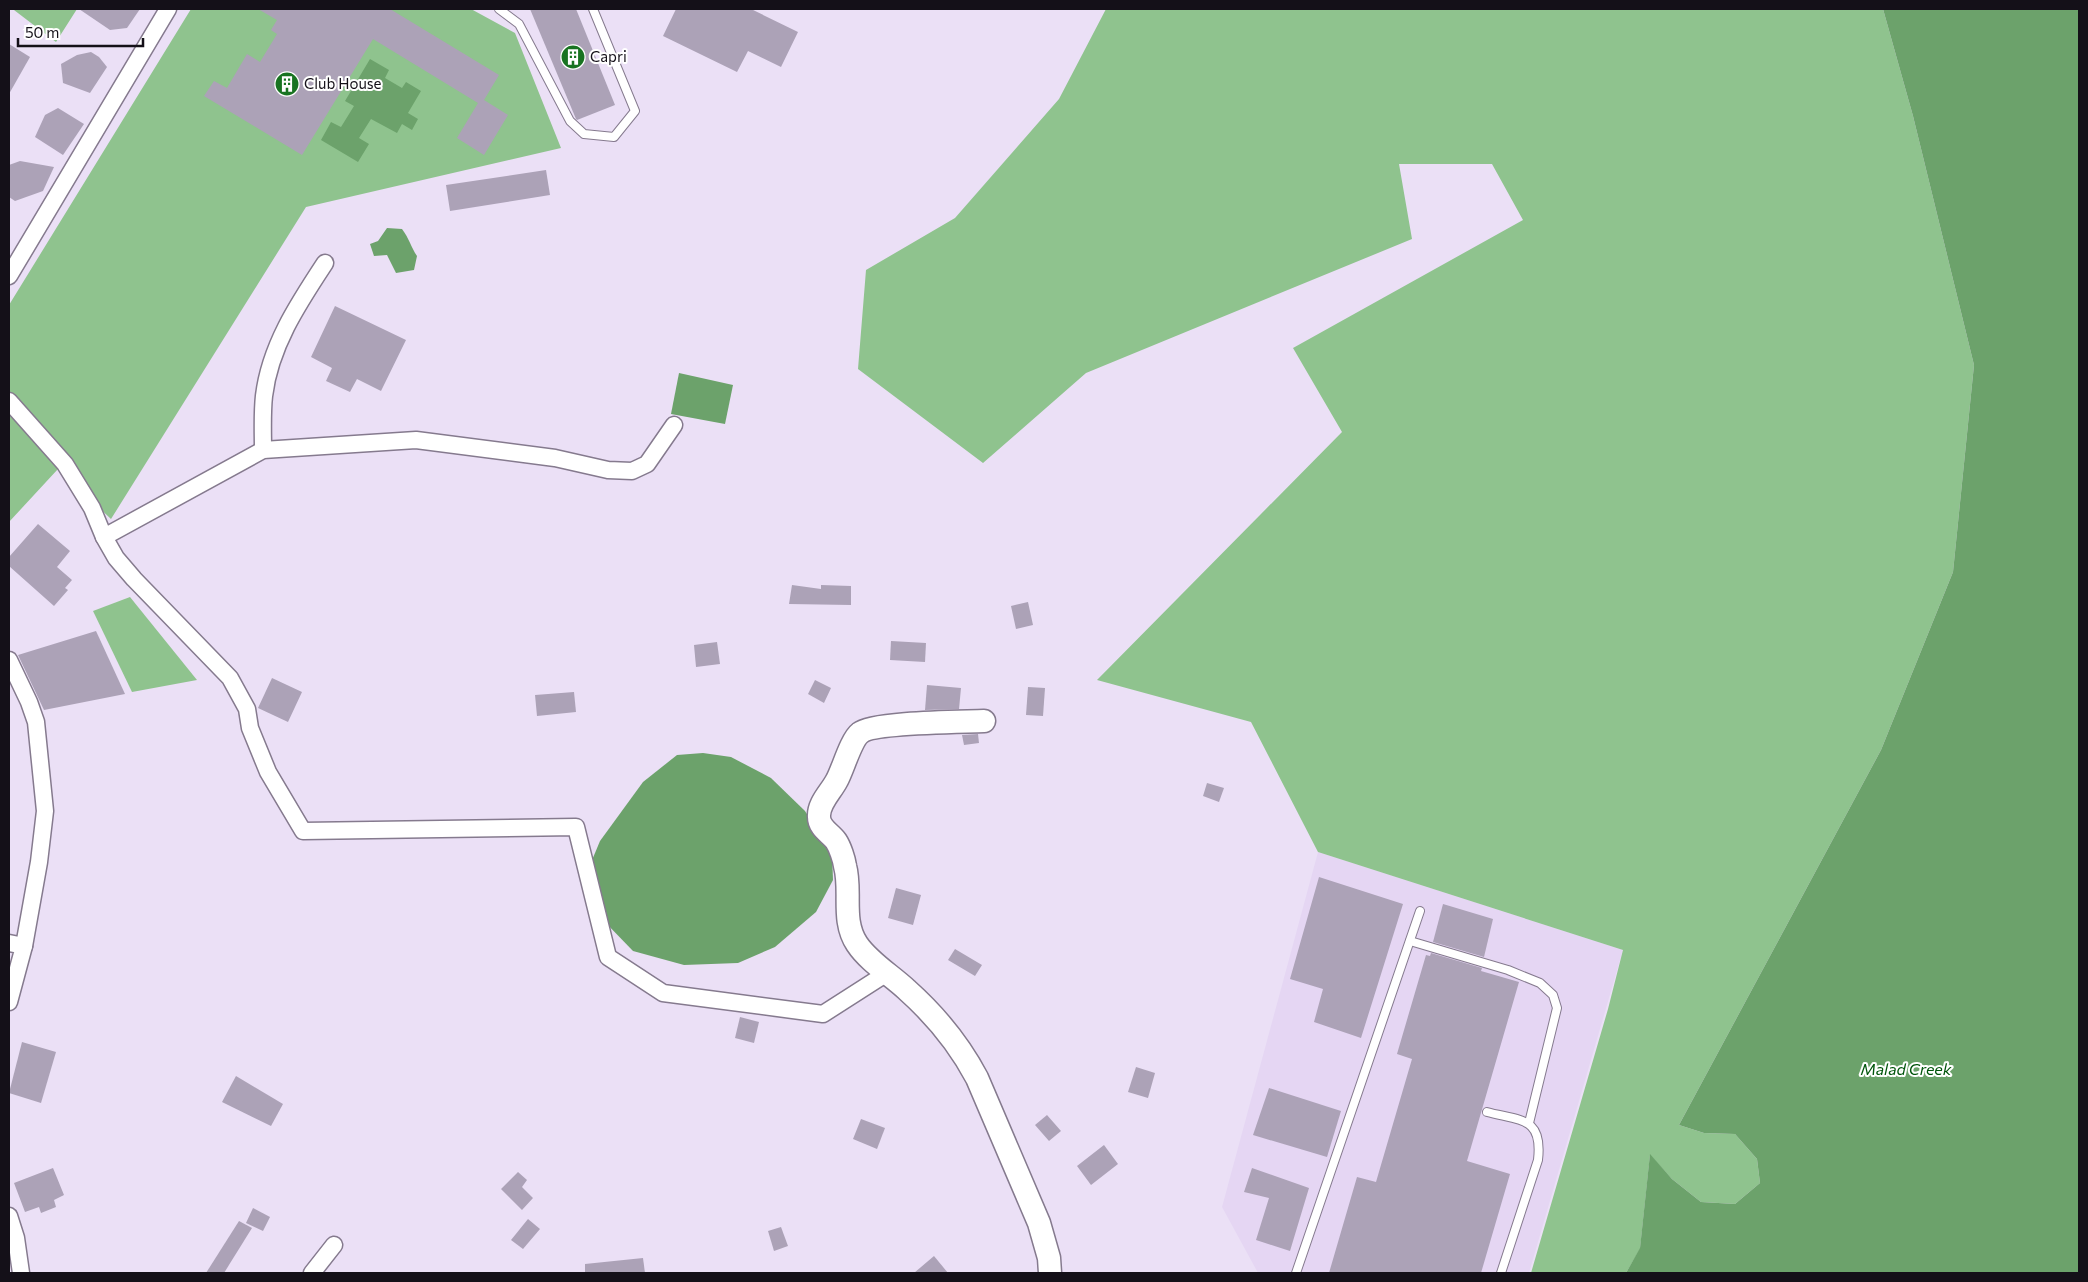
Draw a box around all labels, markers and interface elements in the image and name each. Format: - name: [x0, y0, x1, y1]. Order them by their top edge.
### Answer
- scale bar: [18, 15, 142, 47]
- text: 50 m: [25, 23, 59, 41]
- building icon: Capri: [560, 44, 586, 70]
- place label: Capri: [590, 47, 627, 65]
- building icon: Club House: [274, 71, 300, 97]
- place label: Club House: [304, 74, 382, 92]
- water label: Malad Creek: [1861, 1059, 1952, 1078]

